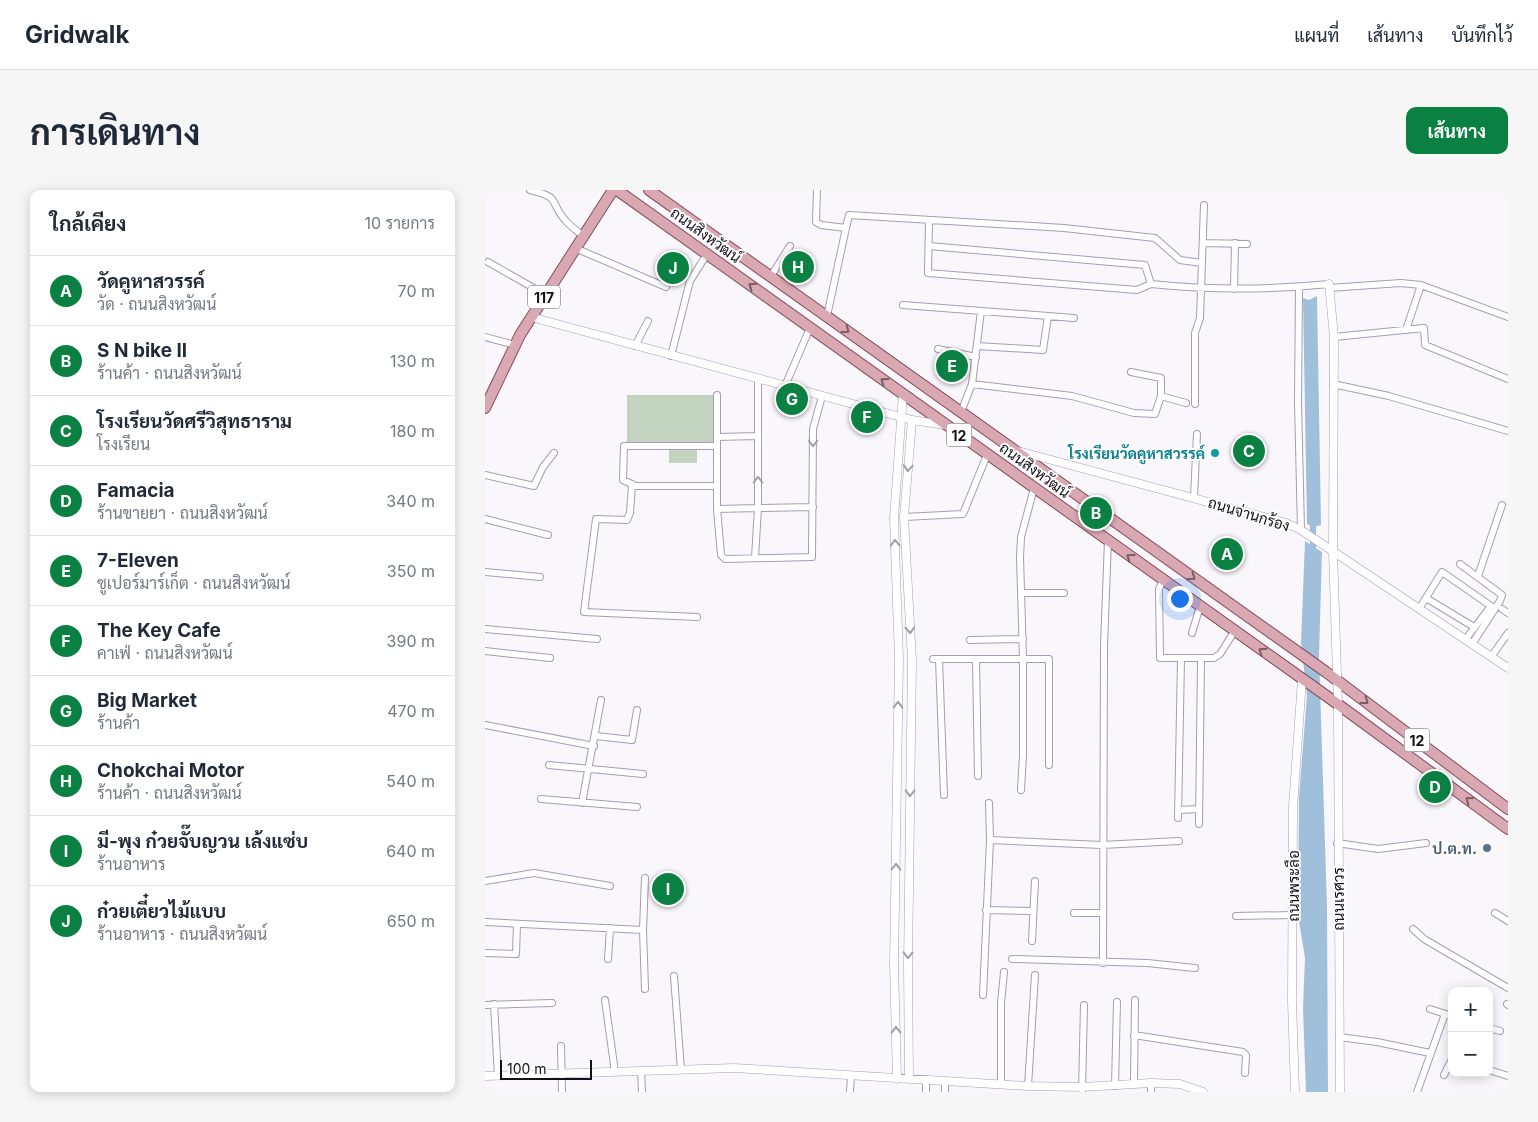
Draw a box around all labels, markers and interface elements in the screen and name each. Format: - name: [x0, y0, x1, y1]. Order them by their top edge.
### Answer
- text: Gridwalk: [25, 20, 129, 49]
- text: แผนที่: [1294, 25, 1339, 46]
- text: เส้นทาง: [1367, 25, 1423, 46]
- text: บันทึกไว้: [1451, 25, 1513, 46]
- button: เส้นทาง: [1406, 107, 1508, 154]
- text: การเดินทาง: [30, 111, 200, 153]
- street label: ถนนสิงหวัฒน์: [667, 203, 745, 267]
- text: ใกล้เคียง: [50, 211, 126, 236]
- text: 10 รายการ: [365, 213, 435, 233]
- pin: H: [782, 248, 814, 286]
- pin: J: [657, 249, 689, 287]
- text: วัดคูหาสวรรค์: [97, 270, 205, 293]
- text: A: [60, 281, 72, 301]
- text: 70 m: [398, 281, 435, 301]
- one-way arrow: [749, 284, 758, 292]
- road number: 117: [528, 285, 560, 308]
- text: วัด · ถนนสิงหวัฒน์: [97, 294, 216, 314]
- one-way arrow: [840, 324, 850, 333]
- text: S N bike II: [97, 339, 187, 362]
- pin: E: [936, 347, 968, 385]
- text: B: [61, 351, 71, 371]
- text: 130 m: [390, 351, 435, 371]
- text: ร้านค้า · ถนนสิงหวัฒน์: [97, 363, 242, 383]
- one-way arrow: [880, 378, 890, 387]
- pin: G: [776, 380, 808, 418]
- pin: F: [851, 398, 883, 436]
- text: โรงเรียนวัดศรีวิสุทธาราม: [97, 410, 292, 433]
- text: C: [60, 421, 72, 441]
- text: 180 m: [390, 421, 435, 441]
- road number: 12: [947, 424, 971, 446]
- pin: C: [1233, 432, 1265, 470]
- text: โรงเรียน: [97, 434, 150, 454]
- street label: ถนนสิงหวัฒน์: [996, 438, 1074, 502]
- one-way arrow: [808, 440, 818, 447]
- place label: โรงเรียนวัดคูหาสวรรค์: [1067, 443, 1206, 465]
- marker: โรงเรียนวัดคูหาสวรรค์: [1209, 447, 1221, 459]
- one-way arrow: [903, 464, 914, 472]
- one-way arrow: [753, 476, 763, 484]
- text: Famacia: [97, 479, 175, 502]
- text: D: [60, 491, 72, 511]
- text: 340 m: [386, 491, 435, 511]
- street label: ถนนจ่านกร้อง: [1206, 493, 1292, 535]
- pin: B: [1080, 494, 1112, 532]
- text: ร้านขายยา · ถนนสิงหวัฒน์: [97, 503, 268, 523]
- pin: A: [1211, 535, 1243, 573]
- one-way arrow: [890, 538, 900, 546]
- text: 7-Eleven: [97, 549, 179, 572]
- one-way arrow: [1126, 554, 1136, 563]
- text: E: [61, 561, 71, 581]
- text: 350 m: [387, 561, 435, 581]
- one-way arrow: [1186, 571, 1196, 580]
- text: ซูเปอร์มาร์เก็ต · ถนนสิงหวัฒน์: [97, 573, 290, 593]
- your location: [1167, 586, 1193, 612]
- text: The Key Cafe: [97, 619, 221, 642]
- one-way arrow: [905, 627, 916, 635]
- text: F: [61, 631, 71, 651]
- text: 390 m: [387, 631, 435, 651]
- text: คาเฟ่ · ถนนสิงหวัฒน์: [97, 643, 233, 663]
- one-way arrow: [1258, 648, 1268, 657]
- text: Big Market: [97, 689, 197, 712]
- one-way arrow: [1359, 695, 1369, 704]
- text: G: [60, 701, 72, 721]
- text: 470 m: [387, 701, 435, 721]
- one-way arrow: [893, 701, 903, 708]
- text: ร้านค้า: [97, 713, 140, 733]
- road number: 12: [1405, 728, 1429, 752]
- text: Chokchai Motor: [97, 759, 244, 782]
- pin: D: [1419, 768, 1451, 806]
- text: H: [60, 771, 72, 791]
- text: 540 m: [386, 771, 435, 791]
- text: ร้านค้า · ถนนสิงหวัฒน์: [97, 783, 242, 803]
- one-way arrow: [905, 790, 915, 797]
- one-way arrow: [1465, 797, 1475, 806]
- text: มี-พุง ก๋วยจั๊บญวน เล้งแซ่บ: [97, 830, 308, 853]
- place label: ป.ต.ท.: [1432, 839, 1477, 858]
- text: I: [64, 841, 68, 861]
- text: 640 m: [386, 841, 435, 861]
- marker: ป.ต.ท.: [1481, 842, 1493, 854]
- street label: ถนนพระลือ: [1284, 850, 1303, 922]
- text: ร้านอาหาร: [97, 854, 166, 874]
- one-way arrow: [891, 863, 901, 871]
- street label: ถนนเรศวร: [1329, 867, 1348, 931]
- pin: I: [652, 870, 684, 908]
- text: ก๋วยเตี๋ยวไม้แบบ: [97, 900, 226, 923]
- text: J: [61, 911, 71, 931]
- text: 650 m: [387, 911, 435, 931]
- text: ร้านอาหาร · ถนนสิงหวัฒน์: [97, 924, 267, 944]
- one-way arrow: [903, 952, 913, 960]
- map controls: [1448, 987, 1493, 1077]
- button: +: [1448, 987, 1493, 1032]
- one-way arrow: [891, 1026, 901, 1034]
- button: −: [1448, 1032, 1493, 1077]
- scale bar: [500, 1057, 593, 1080]
- text: 100 m: [507, 1060, 547, 1077]

